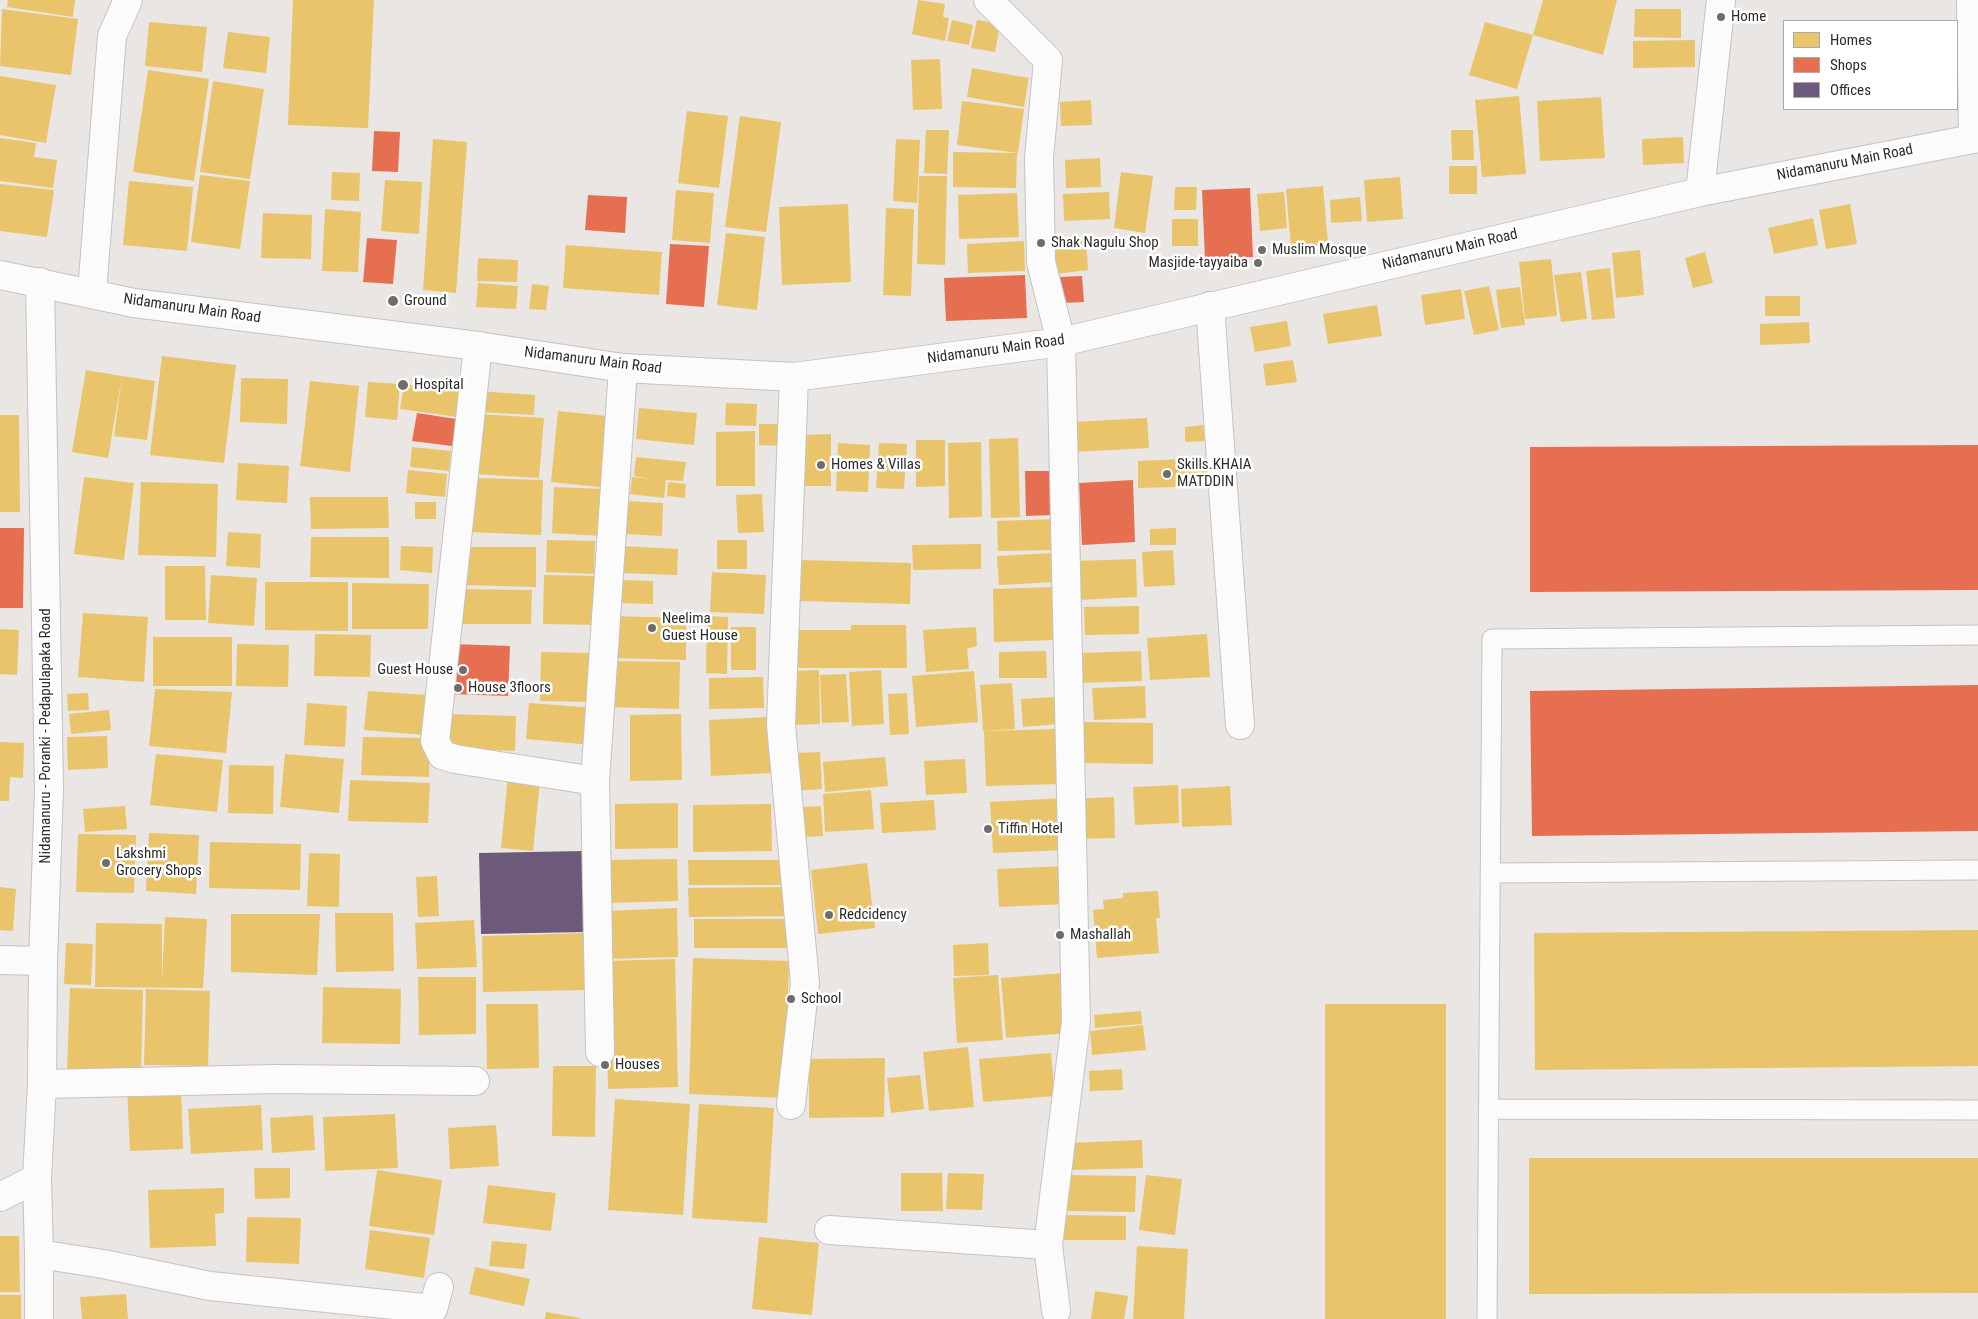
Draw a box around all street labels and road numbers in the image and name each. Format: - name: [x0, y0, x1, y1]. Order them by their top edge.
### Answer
- street label: Nidamanuru Main Road: [1775, 141, 1915, 185]
- street label: Nidamanuru Main Road: [1381, 226, 1519, 274]
- street label: Nidamanuru Main Road: [122, 290, 262, 328]
- street label: Nidamanuru Main Road: [926, 331, 1066, 369]
- street label: Nidamanuru Main Road: [523, 344, 663, 378]
- street label: Nidamanuru - Poranki - Pedapulapaka Road: [37, 608, 55, 864]

